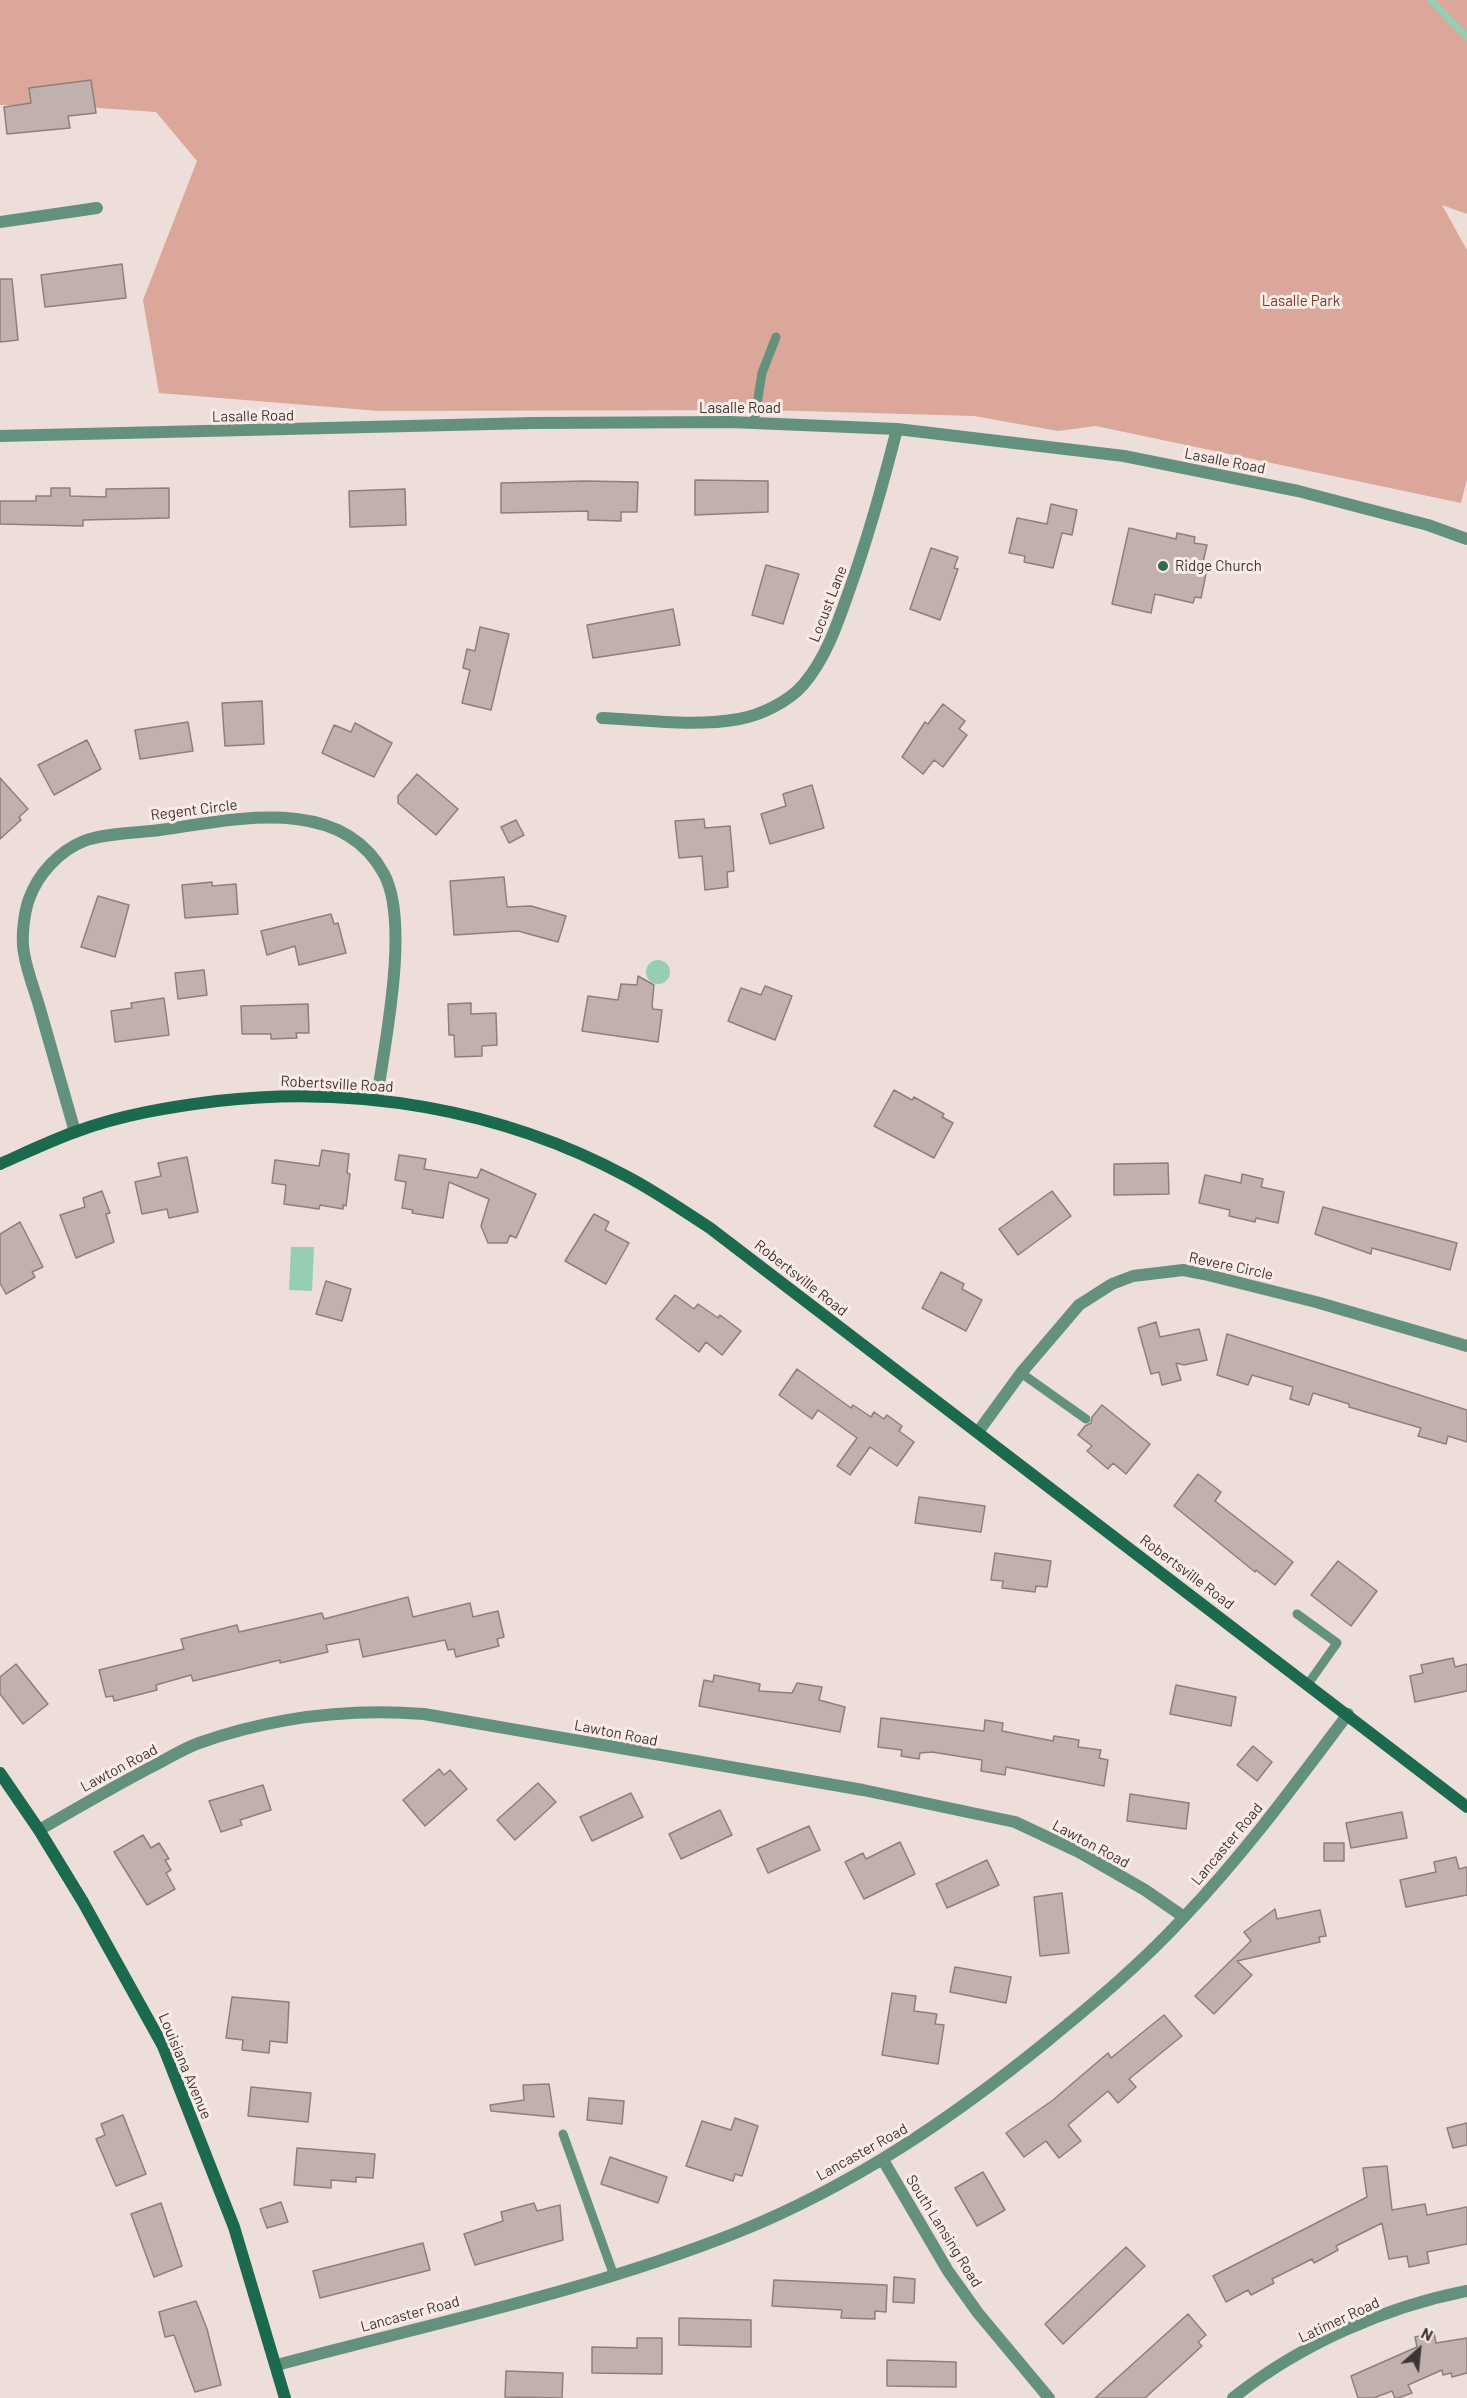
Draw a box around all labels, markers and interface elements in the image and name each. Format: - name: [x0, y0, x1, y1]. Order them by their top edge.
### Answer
- park label: Lasalle Park: [1262, 292, 1340, 310]
- street label: Lasalle Road: [699, 399, 781, 417]
- street label: Lasalle Road: [212, 406, 294, 426]
- street label: Lasalle Road: [1183, 444, 1267, 478]
- place label: Ridge Church: [1175, 557, 1262, 575]
- marker: Ridge Church: [1156, 559, 1170, 573]
- street label: Locust Lane: [805, 563, 851, 645]
- street label: Regent Circle: [150, 796, 238, 824]
- street label: Robertsville Road: [280, 1072, 394, 1096]
- street label: Robertsville Road: [751, 1236, 851, 1320]
- street label: Revere Circle: [1187, 1248, 1275, 1284]
- street label: Robertsville Road: [1136, 1531, 1238, 1613]
- street label: Lawton Road: [573, 1716, 659, 1750]
- street label: Lawton Road: [77, 1740, 161, 1796]
- street label: Lancaster Road: [1187, 1799, 1267, 1889]
- street label: Lawton Road: [1049, 1816, 1133, 1872]
- street label: Louisiana Avenue: [155, 2010, 215, 2122]
- street label: Lancaster Road: [813, 2119, 911, 2185]
- street label: South Lansing Road: [902, 2171, 986, 2291]
- street label: Lancaster Road: [359, 2292, 461, 2336]
- street label: Latimer Road: [1296, 2293, 1382, 2347]
- north arrow: [1389, 2320, 1449, 2380]
- text: N: [1418, 2323, 1436, 2344]

